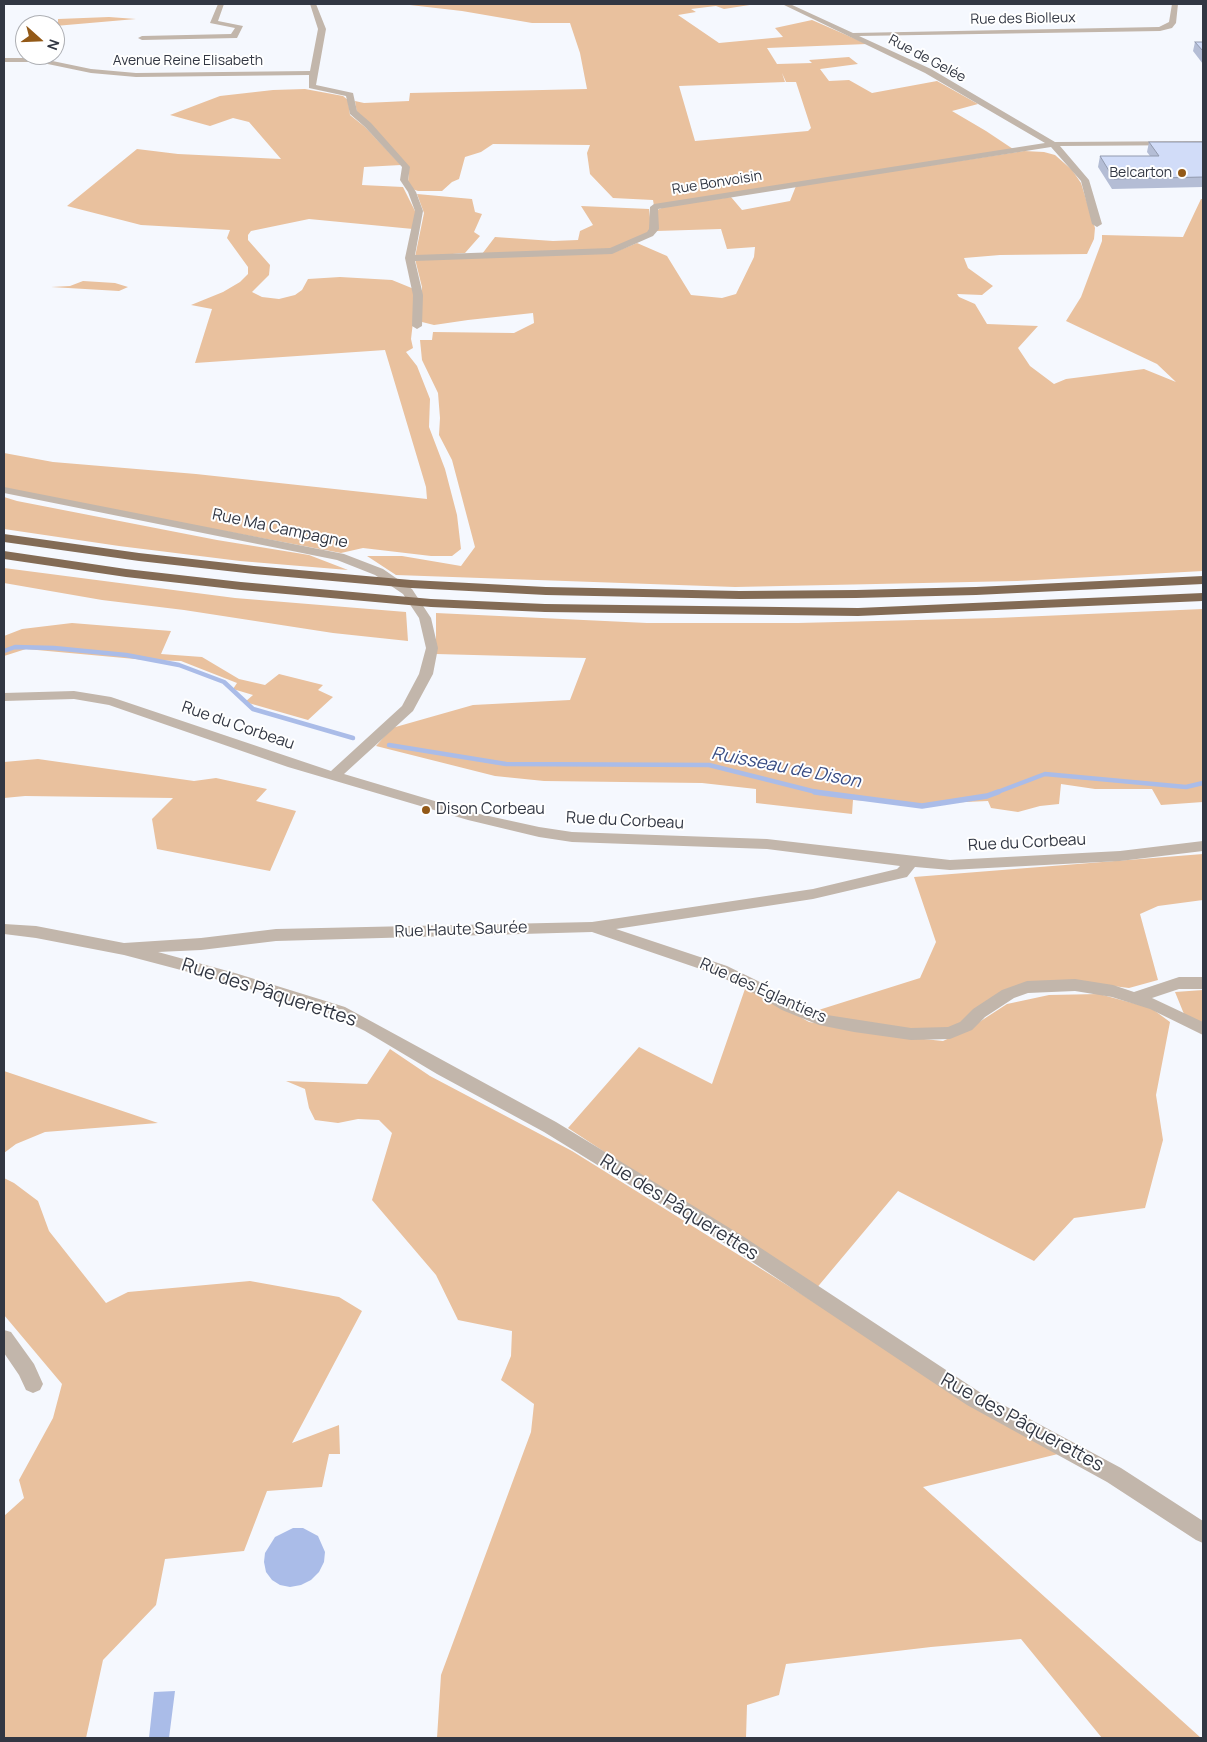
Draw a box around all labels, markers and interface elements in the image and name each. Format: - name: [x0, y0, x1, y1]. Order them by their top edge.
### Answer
- street label: Rue des Biolleux: [970, 10, 1076, 28]
- north arrow: [15, 15, 65, 65]
- street label: Rue de Gelée: [885, 32, 969, 86]
- text: N: [43, 37, 64, 53]
- street label: Avenue Reine Elisabeth: [113, 53, 263, 69]
- place label: Belcarton: [1110, 165, 1172, 181]
- marker: Belcarton: [1176, 167, 1188, 179]
- street label: Rue Bonvoisin: [671, 168, 763, 198]
- street label: Rue Ma Campagne: [210, 505, 350, 553]
- street label: Rue du Corbeau: [179, 698, 297, 754]
- water label: Ruisseau de Dison: [710, 743, 862, 793]
- place label: Dison Corbeau: [436, 800, 545, 820]
- marker: Dison Corbeau: [420, 804, 432, 816]
- street label: Rue du Corbeau: [566, 808, 684, 834]
- street label: Rue du Corbeau: [968, 830, 1086, 856]
- street label: Rue Haute Saurée: [394, 918, 528, 942]
- street label: Rue des Pâquerettes: [179, 954, 359, 1032]
- street label: Rue des Églantiers: [697, 954, 829, 1028]
- street label: Rue des Pâquerettes: [596, 1150, 762, 1266]
- street label: Rue des Pâquerettes: [937, 1369, 1107, 1477]

